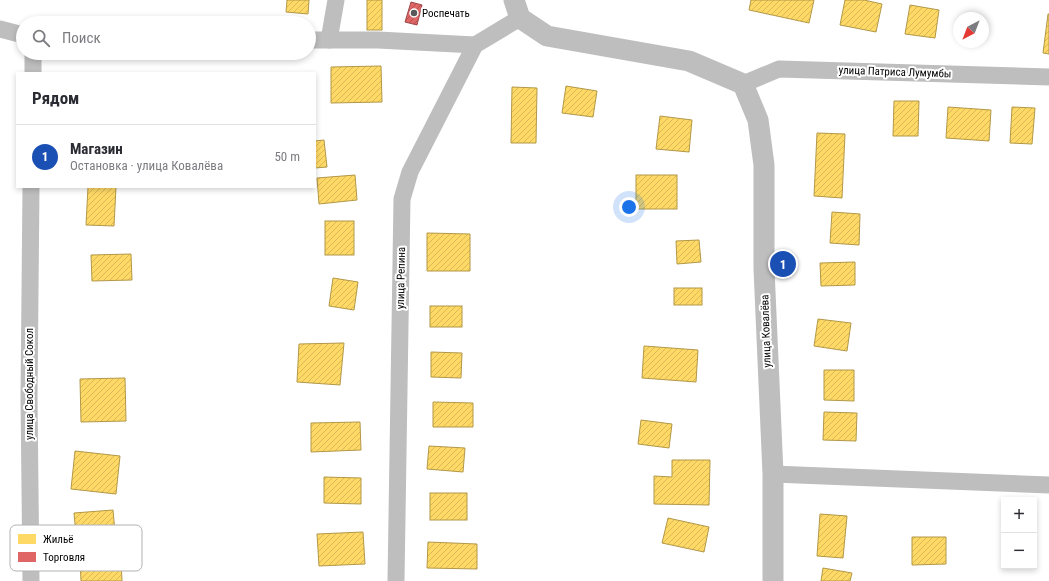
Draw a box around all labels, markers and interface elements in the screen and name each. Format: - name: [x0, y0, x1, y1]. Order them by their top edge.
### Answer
- place label: Роспечать: [422, 7, 470, 20]
- marker: Роспечать: [409, 8, 419, 18]
- north arrow: [953, 12, 989, 48]
- search box: [16, 16, 316, 60]
- icon: search: [30, 27, 52, 49]
- text: Поиск: [62, 29, 101, 47]
- street label: улица Патриса Лумумбы: [838, 64, 952, 80]
- text: Рядом: [32, 88, 79, 108]
- text: Магазин: [70, 140, 123, 158]
- text: 1: [42, 149, 48, 164]
- text: 50 m: [274, 149, 300, 164]
- text: Остановка · улица Ковалёва: [70, 158, 223, 173]
- your location: [619, 197, 639, 217]
- street label: улица Репина: [394, 247, 408, 309]
- pin: 1: [770, 249, 796, 279]
- street label: улица Ковалёва: [758, 294, 774, 368]
- street label: улица Свободный Сокол: [23, 328, 36, 440]
- map controls: [1001, 497, 1037, 569]
- button: +: [1001, 497, 1037, 533]
- legend: [10, 525, 142, 571]
- text: Жильё: [43, 533, 73, 546]
- button: −: [1001, 533, 1037, 569]
- text: Торговля: [43, 551, 85, 564]

